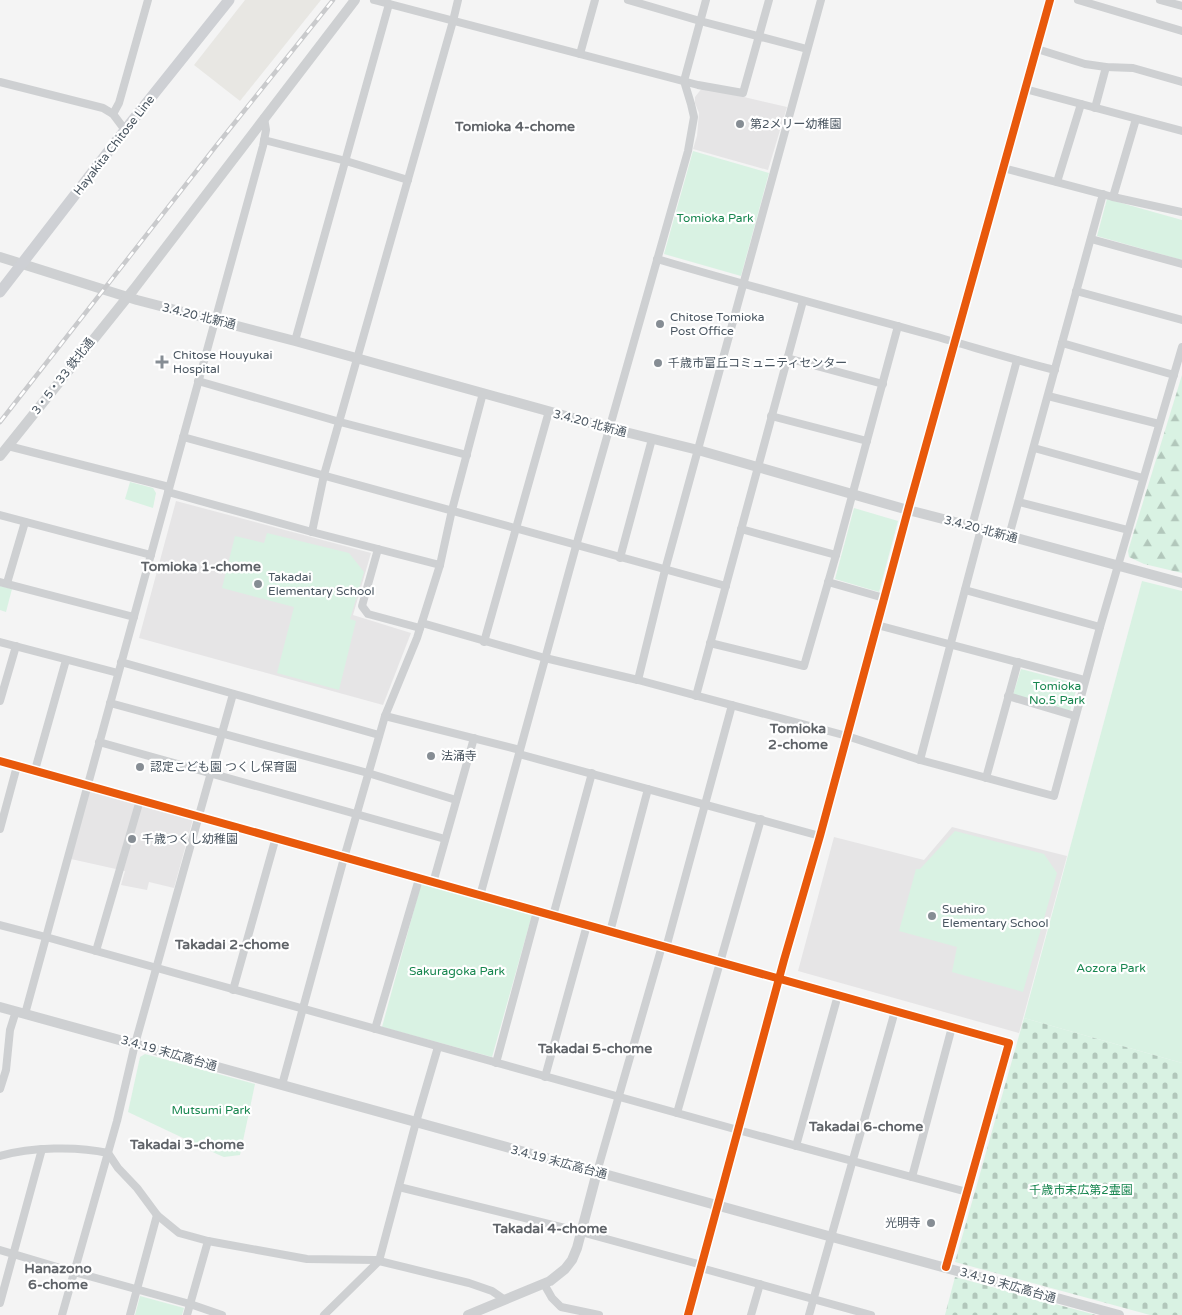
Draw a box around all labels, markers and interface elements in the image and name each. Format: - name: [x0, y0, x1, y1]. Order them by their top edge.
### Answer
- street label: Hayakita Chitose Line: [71, 92, 157, 198]
- place label: 第2メリー幼稚園: [750, 117, 842, 131]
- district label: Tomioka 4-chome: [454, 118, 575, 135]
- marker: 第2メリー幼稚園: [734, 118, 746, 130]
- park label: Tomioka Park: [676, 211, 754, 225]
- street label: 3.4.20 北新通: [161, 300, 237, 332]
- place label: Chitose Tomioka Post Office: [670, 310, 764, 338]
- marker: Chitose Tomioka Post Office: [654, 318, 666, 330]
- street label: 3・5・33 鉄北通: [29, 335, 97, 417]
- place label: Chitose Houyukai Hospital: [173, 348, 273, 376]
- marker: Chitose Houyukai Hospital: [155, 355, 169, 369]
- place label: 千歳市富丘コミュニティセンター: [668, 356, 847, 370]
- marker: 千歳市富丘コミュニティセンター: [652, 357, 664, 369]
- street label: 3.4.20 北新通: [552, 406, 628, 440]
- street label: 3.4.20 北新通: [943, 512, 1019, 546]
- district label: Tomioka 1-chome: [140, 558, 261, 575]
- place label: Takadai Elementary School: [268, 570, 375, 598]
- marker: Takadai Elementary School: [252, 578, 264, 590]
- park label: Tomioka No.5 Park: [1029, 679, 1085, 707]
- district label: Tomioka 2-chome: [768, 720, 828, 753]
- place label: 法涌寺: [441, 749, 477, 763]
- marker: 法涌寺: [425, 750, 437, 762]
- place label: 認定こども園 つくし保育園: [150, 760, 297, 774]
- marker: 認定こども園 つくし保育園: [134, 761, 146, 773]
- place label: 千歳つくし幼稚園: [142, 832, 238, 846]
- marker: 千歳つくし幼稚園: [126, 833, 138, 845]
- place label: Suehiro Elementary School: [942, 902, 1049, 930]
- marker: Suehiro Elementary School: [926, 910, 938, 922]
- district label: Takadai 2-chome: [174, 936, 289, 953]
- park label: Aozora Park: [1076, 961, 1146, 975]
- park label: Sakuragoka Park: [409, 964, 506, 978]
- street label: 3.4.19 末広高台通: [119, 1033, 219, 1073]
- district label: Takadai 5-chome: [537, 1040, 652, 1057]
- park label: Mutsumi Park: [171, 1103, 251, 1117]
- district label: Takadai 6-chome: [808, 1118, 923, 1135]
- district label: Takadai 3-chome: [129, 1136, 244, 1153]
- street label: 3.4.19 末広高台通: [509, 1142, 609, 1182]
- park label: 千歳市末広第2霊園: [1029, 1183, 1133, 1197]
- place label: 光明寺: [885, 1216, 921, 1230]
- marker: 光明寺: [925, 1217, 937, 1229]
- district label: Takadai 4-chome: [492, 1220, 607, 1237]
- district label: Hanazono 6-chome: [24, 1260, 92, 1293]
- street label: 3.4.19 末広高台通: [958, 1265, 1058, 1305]

